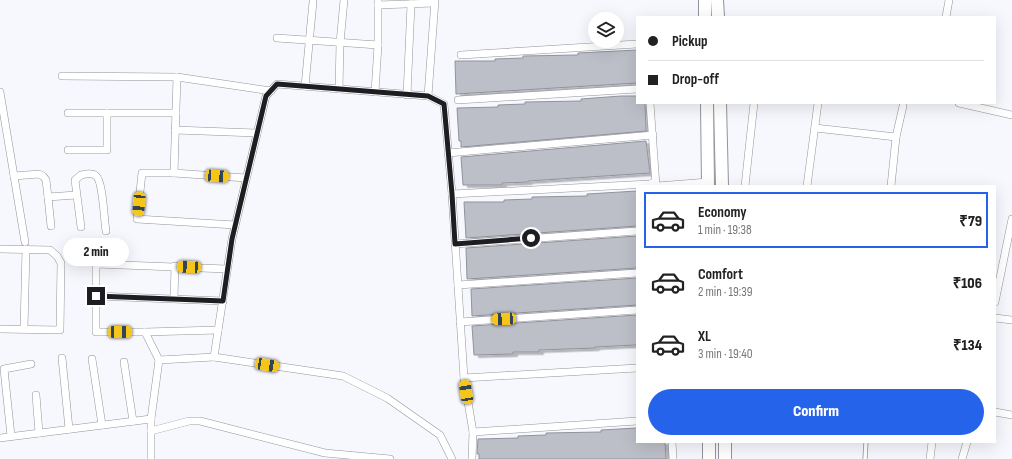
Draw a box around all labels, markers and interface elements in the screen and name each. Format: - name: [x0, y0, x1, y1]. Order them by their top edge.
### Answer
- map controls: [588, 12, 624, 48]
- button: layers: [588, 12, 624, 48]
- text: Pickup: [672, 32, 708, 51]
- text: Drop-off: [672, 70, 719, 89]
- car: [205, 169, 229, 183]
- car: [132, 192, 146, 216]
- icon: car: [650, 202, 686, 238]
- text: Economy: [698, 203, 747, 222]
- text: ₹79: [959, 212, 982, 231]
- text: 1 min · 19:38: [698, 222, 752, 238]
- route start: [522, 229, 540, 247]
- callout: 2 min: [63, 238, 129, 266]
- text: 2 min: [83, 244, 109, 260]
- car: [177, 260, 201, 274]
- icon: car: [650, 264, 686, 300]
- text: Comfort: [698, 265, 743, 284]
- text: ₹106: [953, 274, 982, 293]
- text: 2 min · 19:39: [698, 284, 752, 300]
- route end: [87, 287, 105, 305]
- car: [492, 312, 516, 326]
- car: [108, 326, 132, 338]
- icon: car: [650, 326, 686, 362]
- text: XL: [698, 327, 711, 346]
- text: ₹134: [953, 336, 982, 355]
- text: 3 min · 19:40: [698, 346, 753, 362]
- car: [254, 357, 280, 373]
- car: [458, 379, 474, 405]
- button: Confirm: [648, 389, 984, 435]

